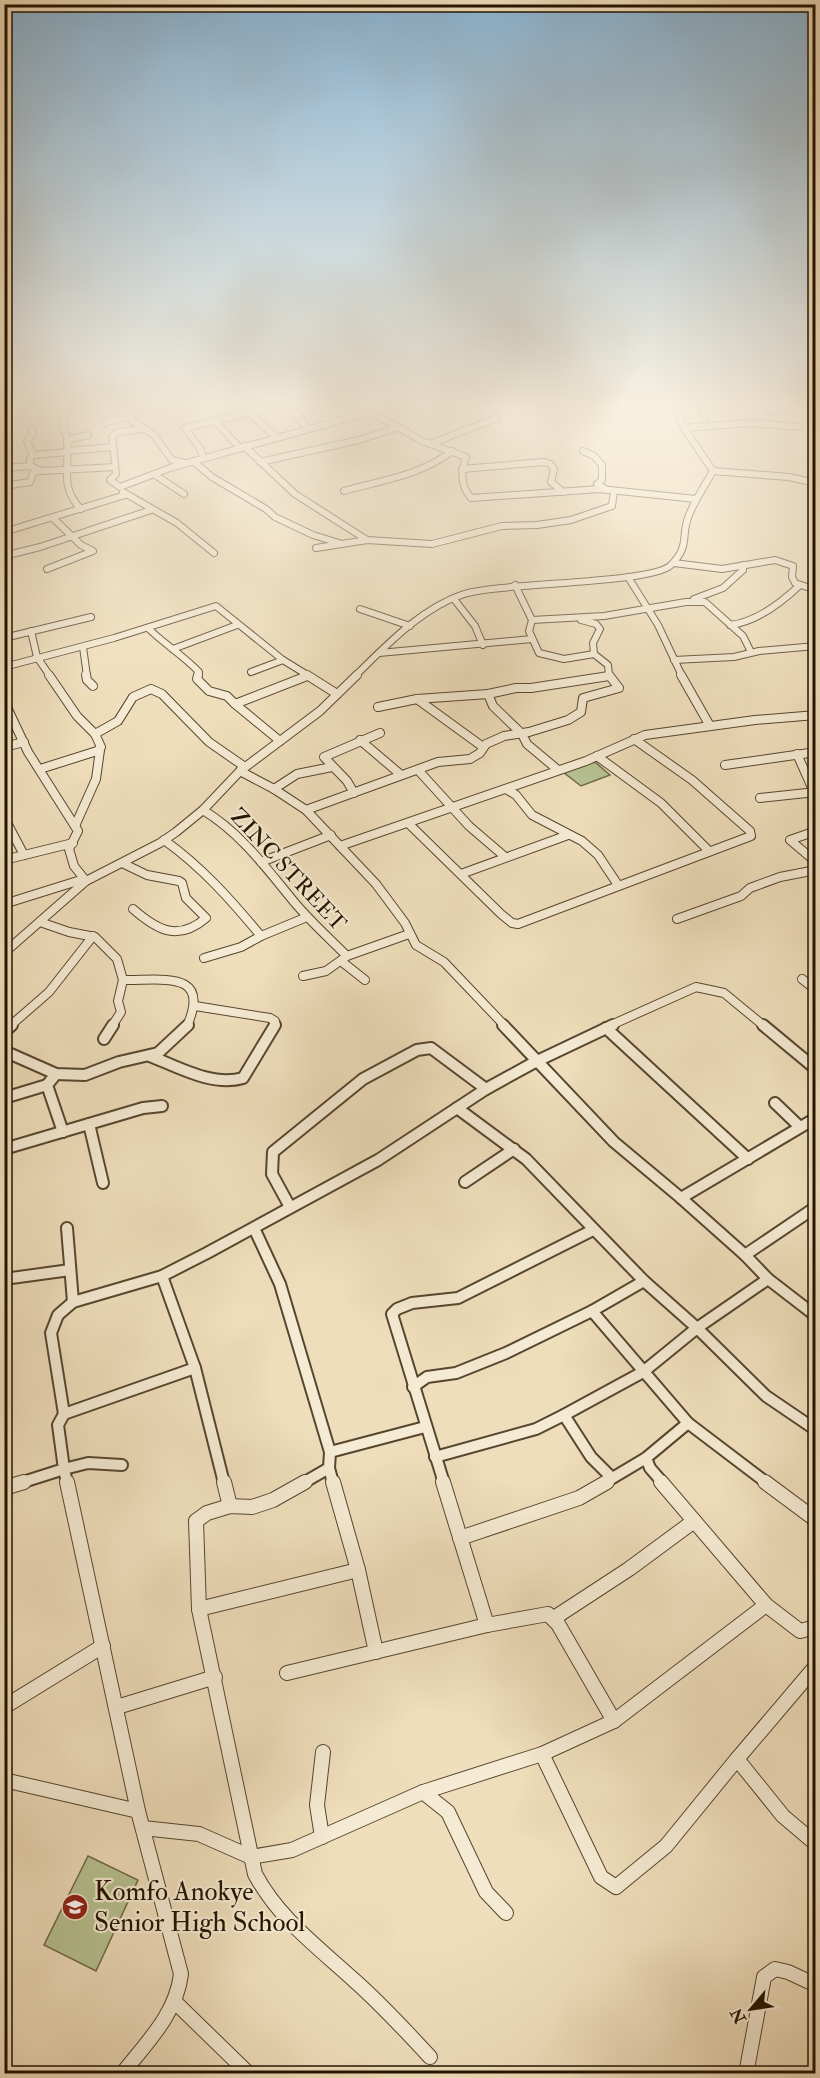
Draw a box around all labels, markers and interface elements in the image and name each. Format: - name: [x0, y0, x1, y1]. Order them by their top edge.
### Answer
- street label: ZINC STREET: [224, 802, 353, 937]
- place label: Komfo Anokye Senior High School: [94, 1875, 305, 1939]
- school or university icon: Komfo Anokye Senior High School: [60, 1892, 90, 1922]
- north arrow: [721, 1979, 781, 2039]
- text: N: [726, 2004, 751, 2028]

